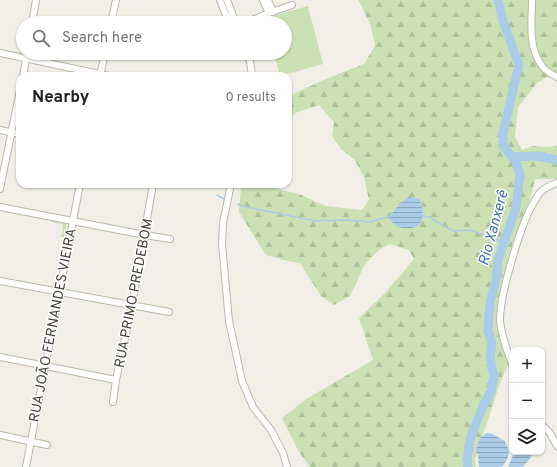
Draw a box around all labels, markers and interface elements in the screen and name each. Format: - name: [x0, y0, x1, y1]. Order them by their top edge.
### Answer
- search box: [16, 16, 292, 60]
- icon: search: [30, 27, 52, 49]
- text: Search here: [62, 29, 142, 48]
- text: Nearby: [32, 87, 89, 109]
- text: 0 results: [225, 90, 276, 106]
- water label: Rio Xanxerê: [475, 187, 514, 268]
- street label: RUA PRIMO PREDEBOM: [112, 217, 157, 370]
- street label: RUA JOÃO FERNANDES VIEIRA: [26, 227, 81, 424]
- map controls: [509, 347, 545, 455]
- button: +: [509, 347, 545, 383]
- button: −: [509, 383, 545, 419]
- button: layers: [509, 419, 545, 455]

